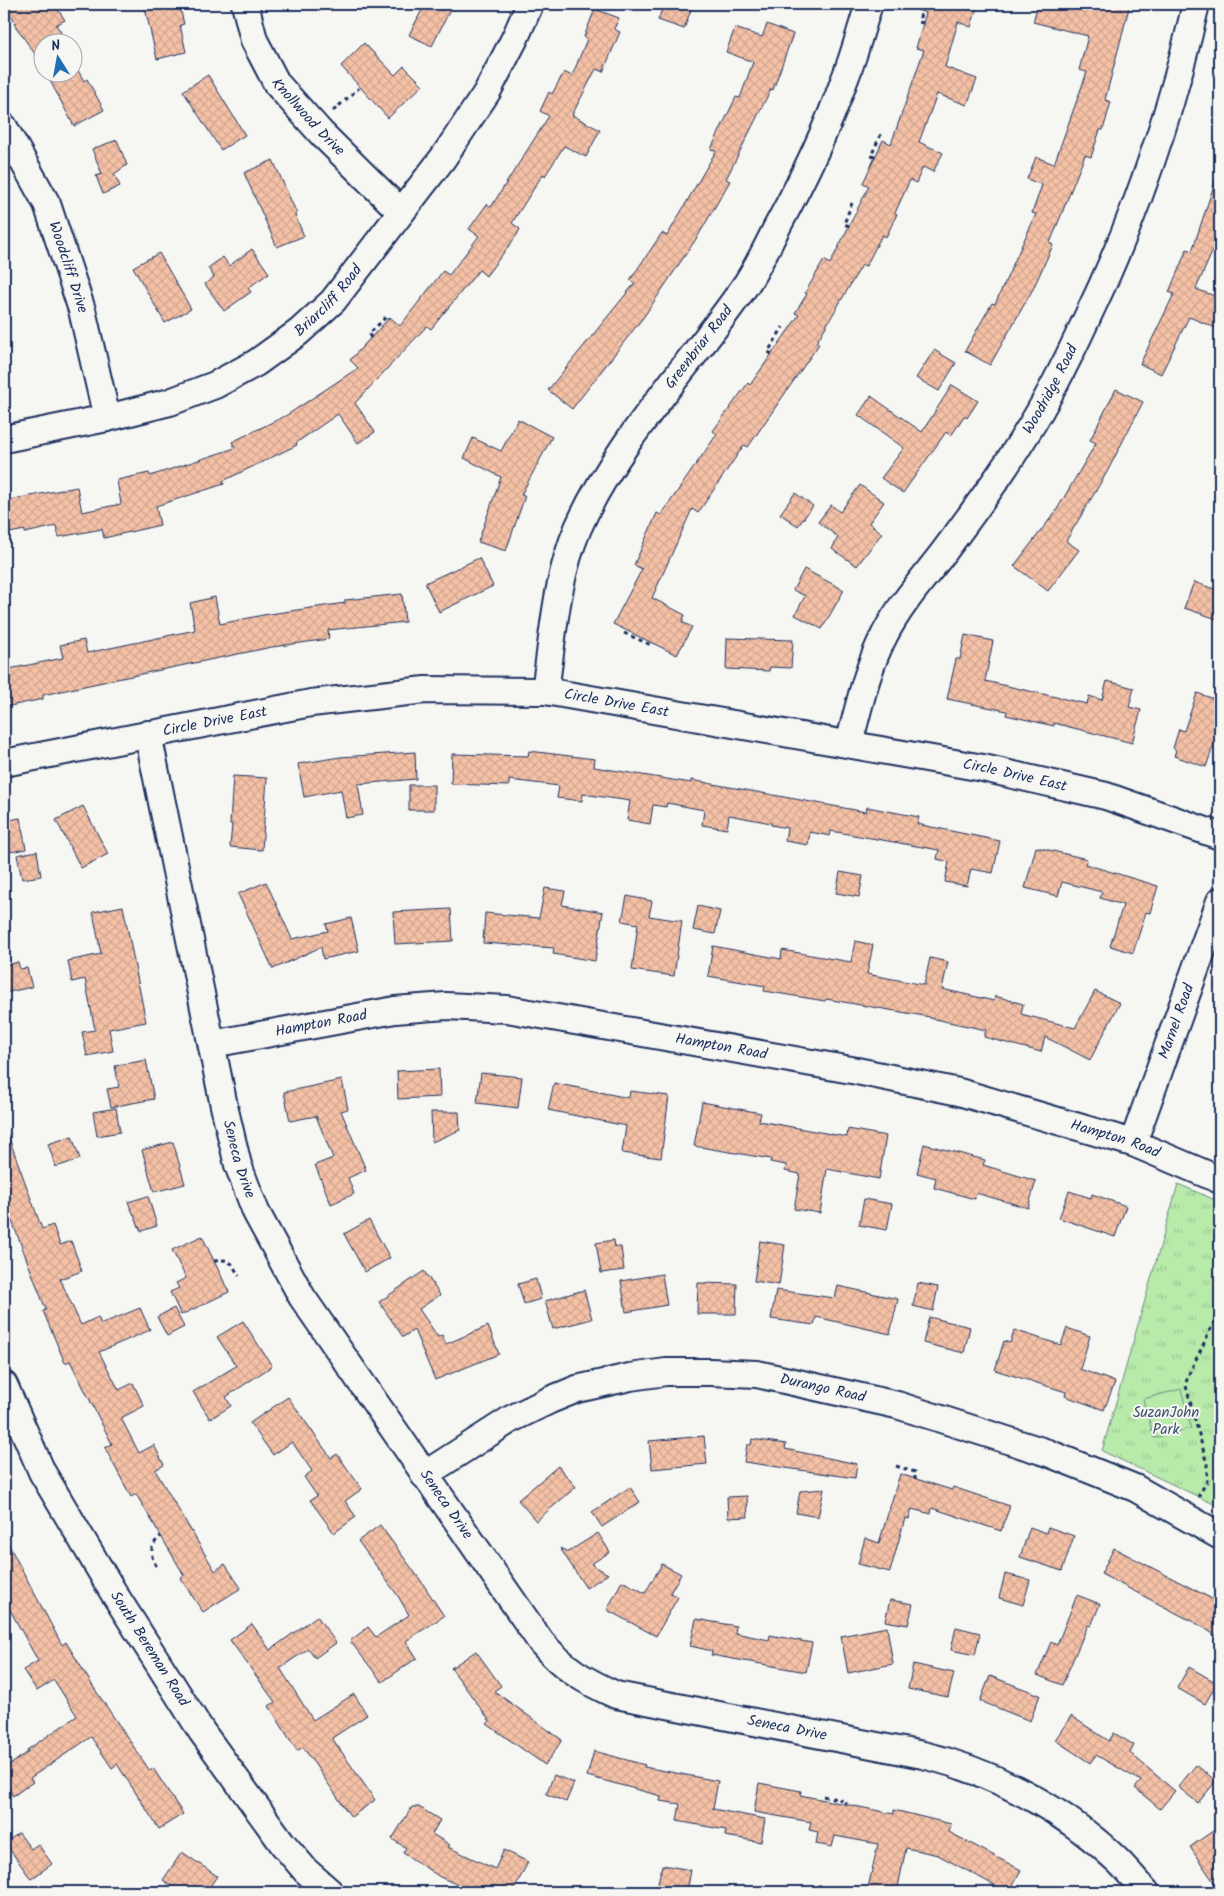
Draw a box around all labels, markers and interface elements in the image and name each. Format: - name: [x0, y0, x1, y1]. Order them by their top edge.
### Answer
- north arrow: [32, 32, 82, 82]
- text: N: [49, 35, 62, 58]
- street label: Knollwood Drive: [264, 74, 350, 162]
- street label: Woodcliff Drive: [42, 218, 94, 317]
- street label: Briarcliff Road: [289, 259, 369, 343]
- street label: Greenbriar Road: [659, 300, 740, 394]
- street label: Woodridge Road: [1017, 340, 1085, 439]
- street label: Circle Drive East: [562, 683, 671, 725]
- street label: Circle Drive East: [161, 700, 270, 744]
- street label: Circle Drive East: [961, 753, 1069, 799]
- street label: Marnel Road: [1152, 980, 1201, 1063]
- street label: Hampton Road: [273, 1003, 370, 1044]
- street label: Hampton Road: [673, 1027, 770, 1067]
- street label: Hampton Road: [1067, 1113, 1164, 1165]
- street label: Seneca Drive: [216, 1118, 262, 1202]
- street label: Durango Road: [778, 1367, 868, 1410]
- park label: SuzanJohn Park: [1133, 1401, 1199, 1442]
- street label: Seneca Drive: [413, 1465, 479, 1545]
- street label: South Bereman Road: [104, 1586, 195, 1712]
- street label: Seneca Drive: [745, 1709, 829, 1748]

